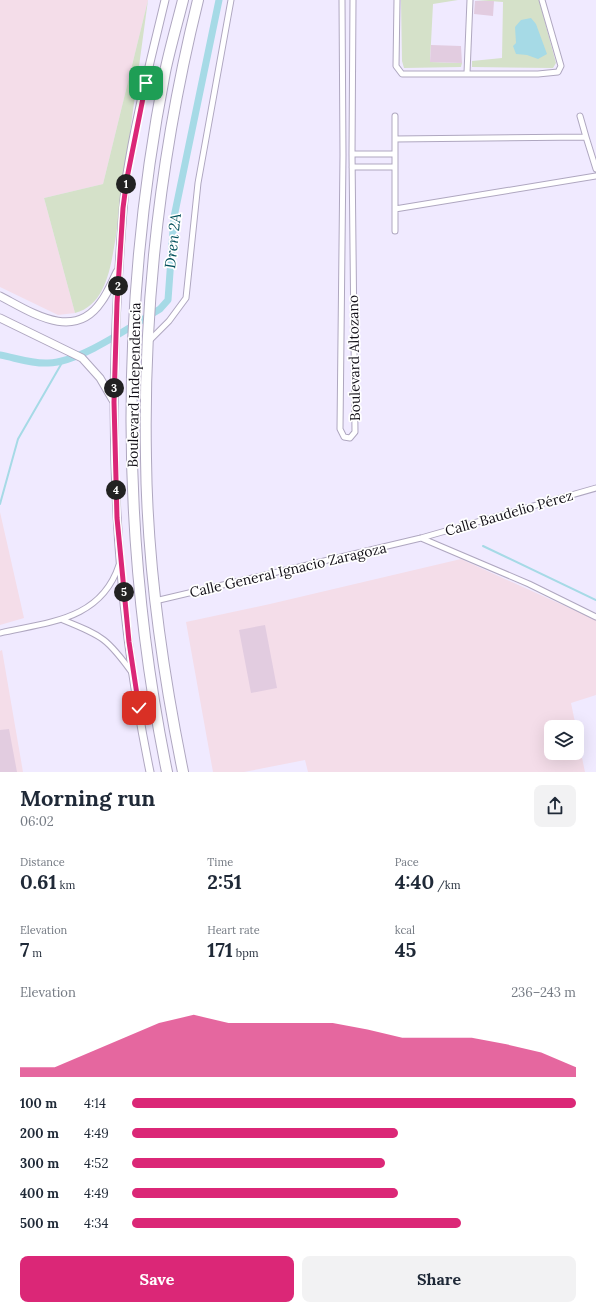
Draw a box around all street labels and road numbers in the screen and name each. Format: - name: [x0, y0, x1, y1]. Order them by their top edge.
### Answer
- street label: Boulevard Altozano: [344, 295, 364, 421]
- street label: Boulevard Independencia: [124, 302, 144, 468]
- street label: Calle Baudelio Pérez: [443, 486, 575, 540]
- street label: Calle General Ignacio Zaragoza: [188, 539, 388, 601]

